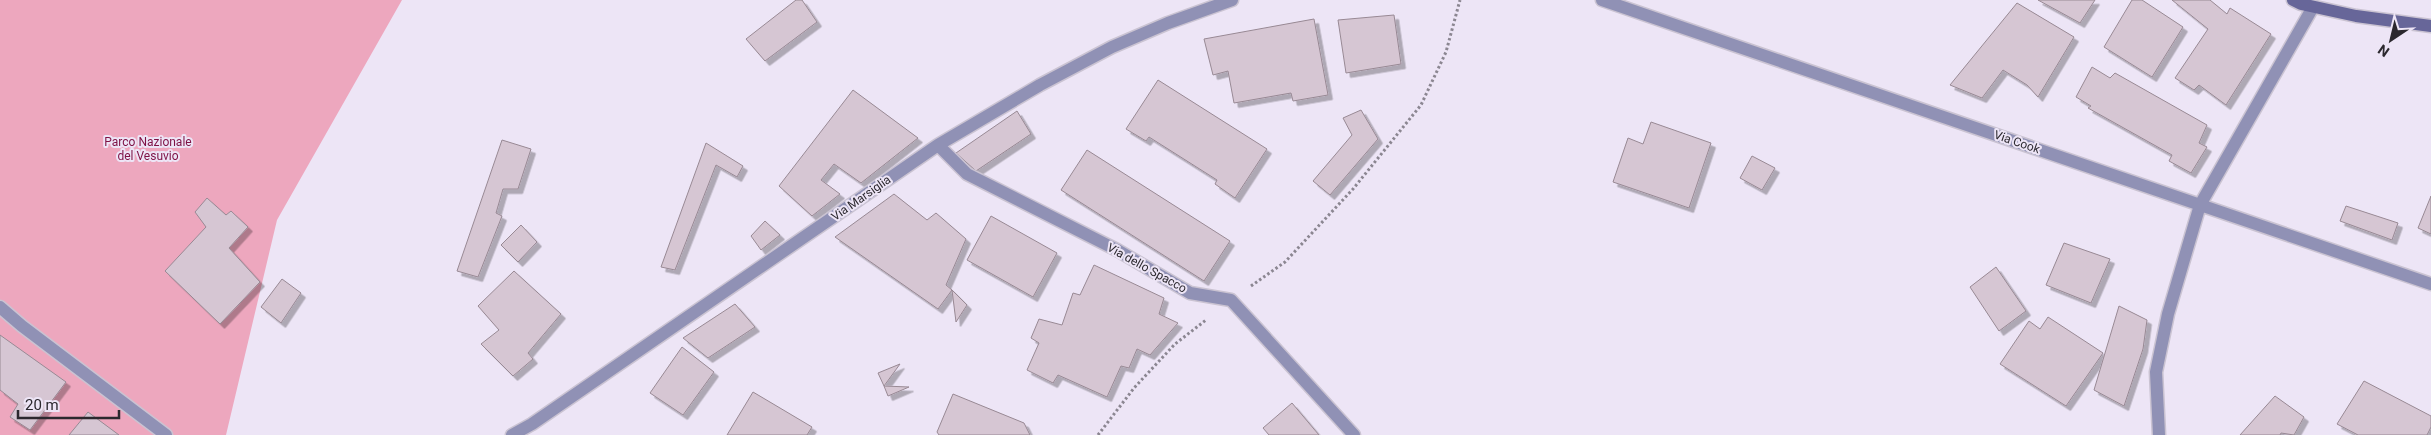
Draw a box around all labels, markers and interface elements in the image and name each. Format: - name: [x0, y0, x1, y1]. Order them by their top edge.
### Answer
- north arrow: [2366, 15, 2416, 65]
- text: N: [2375, 41, 2392, 60]
- street label: Via Cook: [1992, 128, 2043, 157]
- park label: Parco Nazionale del Vesuvio: [104, 135, 192, 163]
- street label: Via Marsiglia: [829, 172, 893, 224]
- street label: Via dello Spacco: [1105, 240, 1189, 296]
- scale bar: [18, 388, 119, 420]
- text: 20 m: [25, 396, 59, 414]

